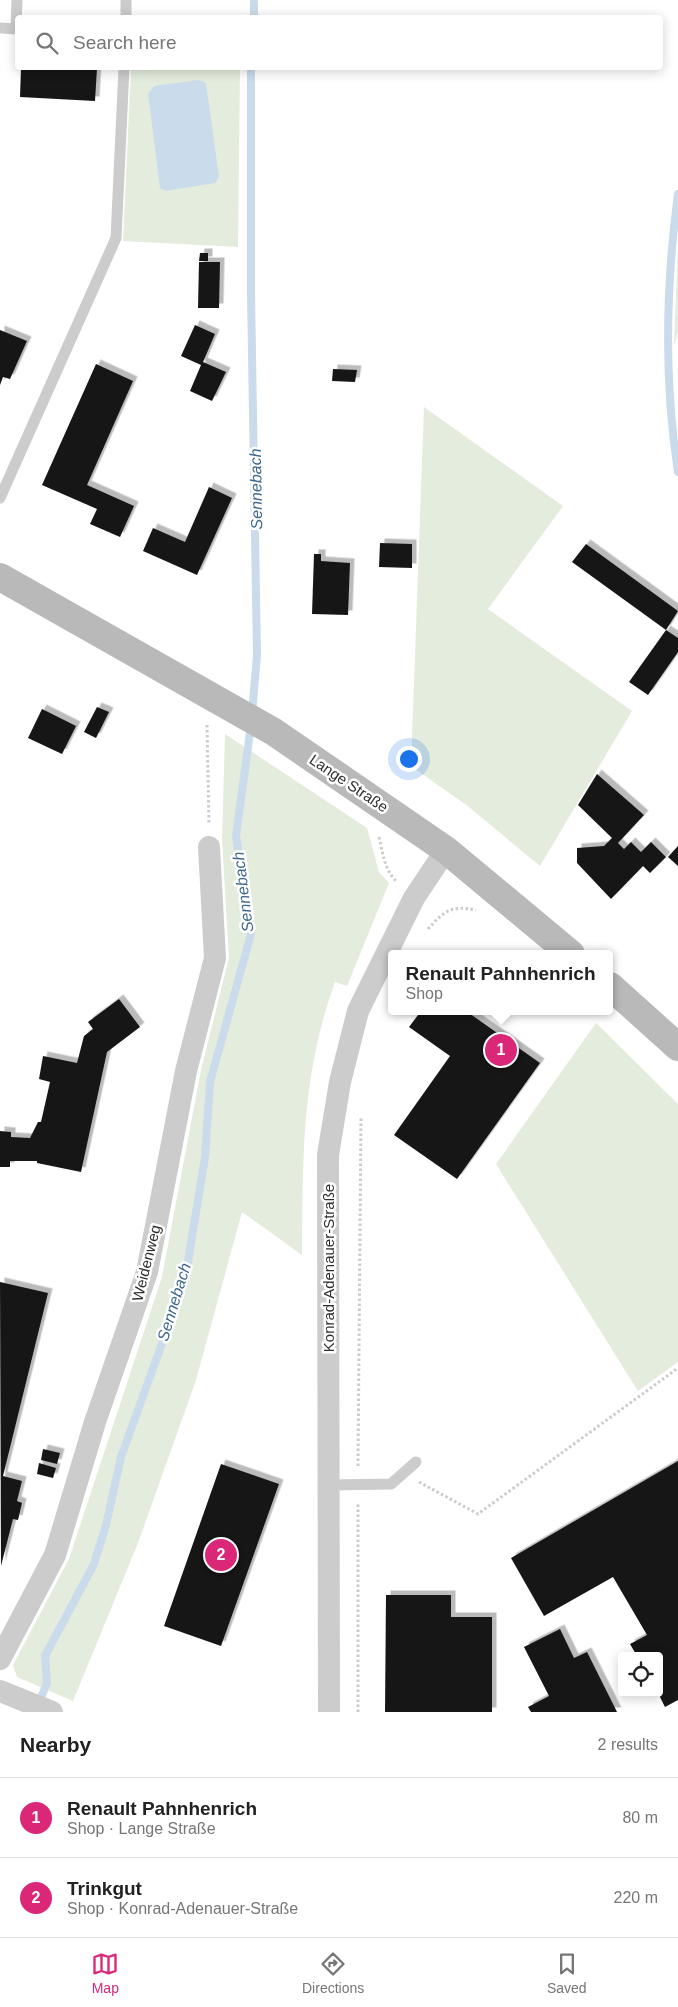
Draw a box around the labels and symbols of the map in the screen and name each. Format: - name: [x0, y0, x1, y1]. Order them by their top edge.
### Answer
- water label: Sennebach: [247, 448, 265, 530]
- your location: [396, 746, 422, 772]
- street label: Lange Straße: [307, 751, 391, 815]
- water label: Sennebach: [230, 851, 256, 933]
- pin: 1: [485, 1031, 517, 1069]
- street label: Konrad-Adenauer-Straße: [320, 1184, 337, 1352]
- street label: Weidenweg: [128, 1223, 164, 1303]
- water label: Sennebach: [154, 1261, 194, 1343]
- pin: 2: [205, 1536, 237, 1574]

